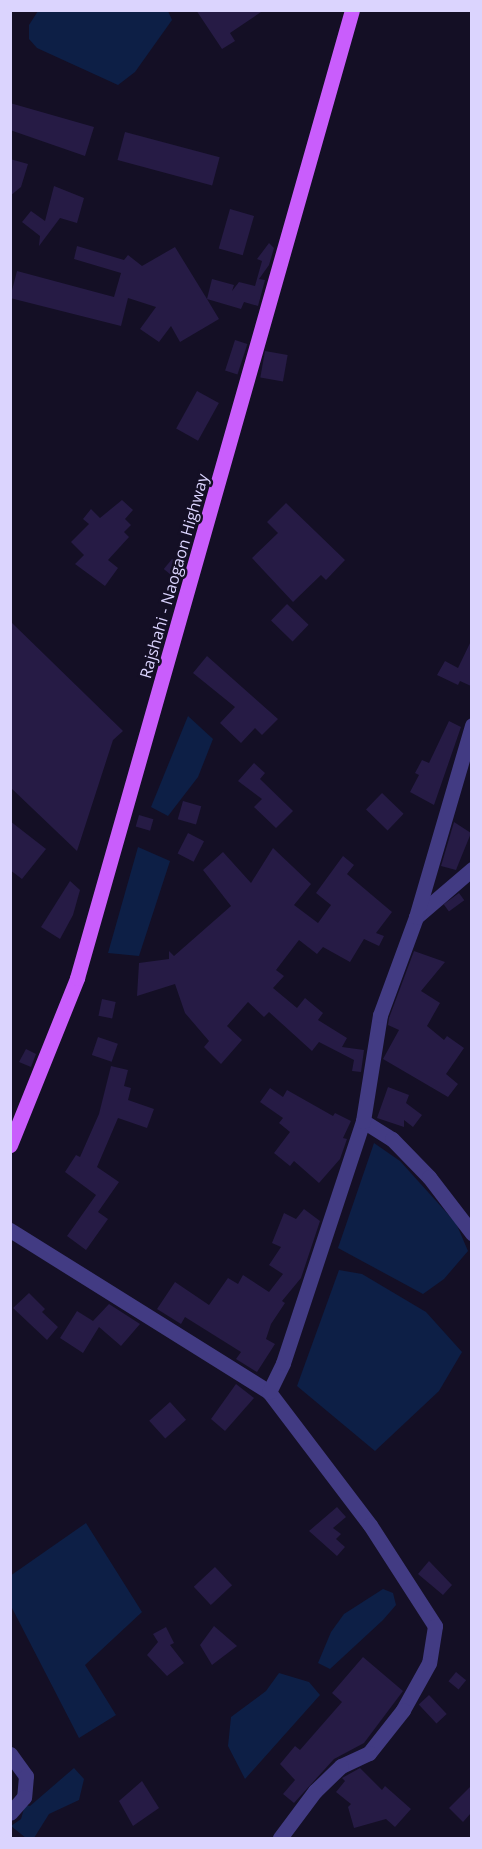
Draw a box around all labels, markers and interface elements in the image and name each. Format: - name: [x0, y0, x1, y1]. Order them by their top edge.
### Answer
- street label: Rajshahi - Naogaon Highway: [136, 472, 212, 680]

